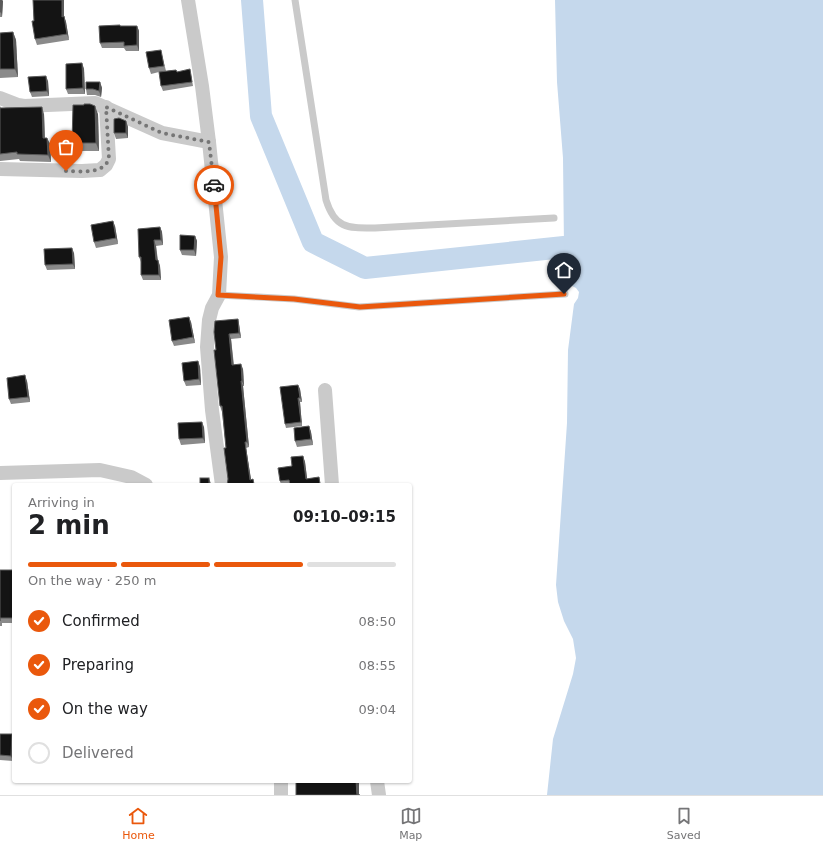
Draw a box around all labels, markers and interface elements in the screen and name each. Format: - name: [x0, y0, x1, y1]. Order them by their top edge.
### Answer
- pin: [49, 130, 83, 171]
- icon: bag: [55, 136, 77, 158]
- courier: [194, 165, 234, 205]
- icon: car: [203, 174, 225, 196]
- pin: [547, 253, 581, 294]
- icon: home: [553, 259, 575, 281]
- text: Arriving in: [28, 495, 95, 510]
- text: 09:10–09:15: [293, 508, 396, 526]
- text: 2 min: [28, 510, 110, 540]
- text: On the way · 250 m: [28, 573, 156, 588]
- icon: check: [28, 610, 50, 632]
- text: Confirmed: [62, 612, 140, 630]
- text: 08:50: [359, 614, 396, 629]
- icon: check: [28, 654, 50, 676]
- text: Preparing: [62, 656, 134, 674]
- text: 08:55: [359, 658, 396, 673]
- icon: check: [28, 698, 50, 720]
- text: On the way: [62, 700, 148, 718]
- text: 09:04: [359, 702, 396, 717]
- text: Delivered: [62, 744, 134, 762]
- tab: Home: [122, 805, 155, 842]
- tab: Map: [399, 805, 422, 842]
- tab: Saved: [667, 805, 701, 842]

